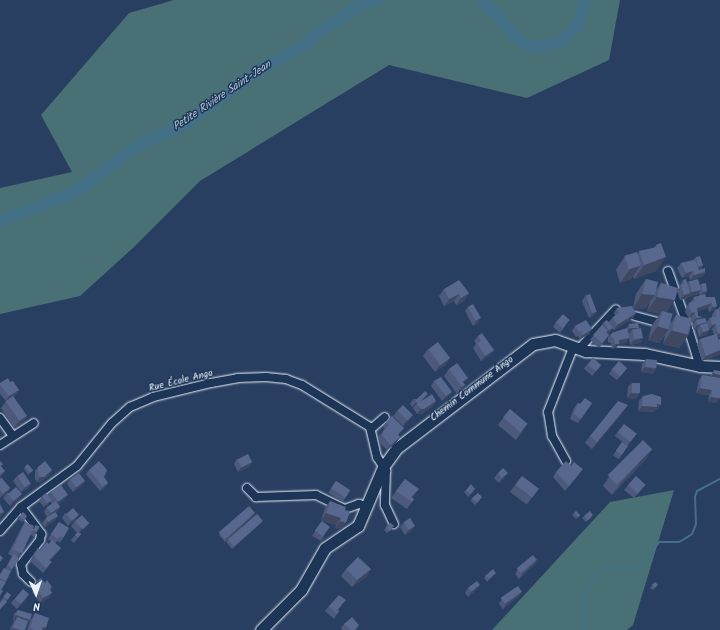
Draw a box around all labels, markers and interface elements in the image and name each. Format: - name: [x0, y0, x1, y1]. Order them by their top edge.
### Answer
- water label: Petite Rivière Saint-Jean: [170, 58, 274, 134]
- street label: Chemin Commune Ango: [428, 354, 516, 424]
- street label: Rue École Ango: [148, 367, 214, 395]
- north arrow: [16, 574, 56, 614]
- text: N: [33, 597, 41, 615]

